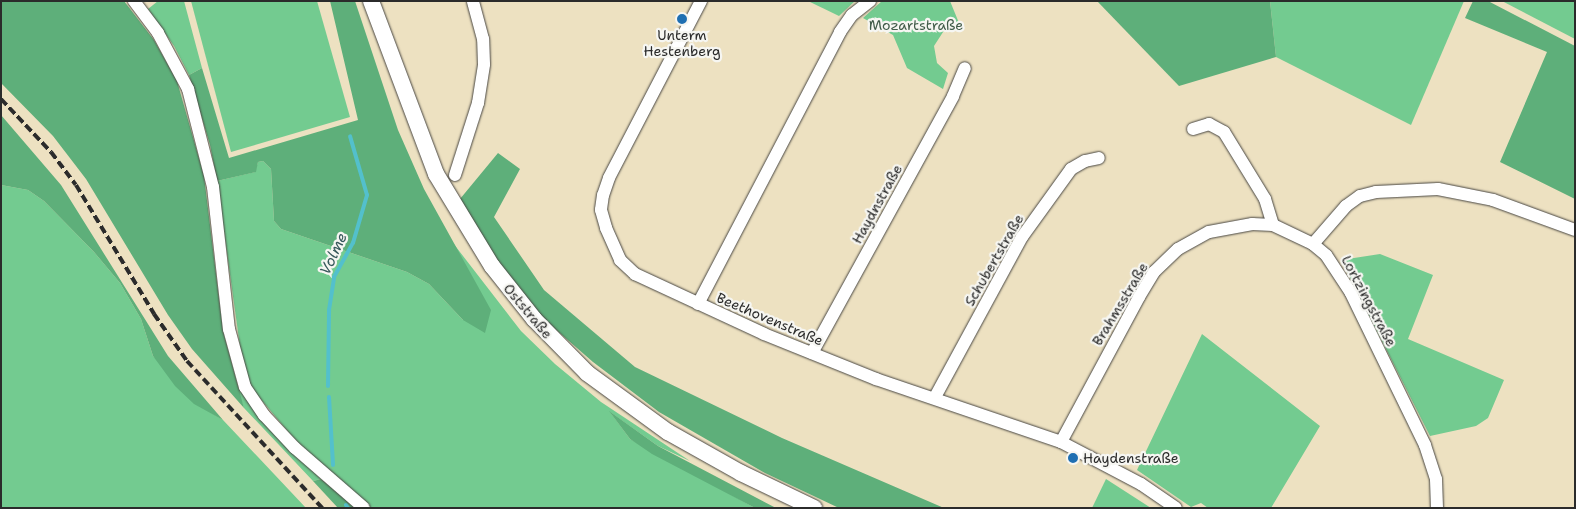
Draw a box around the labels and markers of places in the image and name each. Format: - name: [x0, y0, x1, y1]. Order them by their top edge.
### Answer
- marker: Unterm Hestenberg: [676, 13, 688, 25]
- place label: Unterm Hestenberg: [644, 27, 720, 59]
- place label: Haydenstraße: [1083, 450, 1179, 466]
- marker: Haydenstraße: [1067, 452, 1079, 464]

